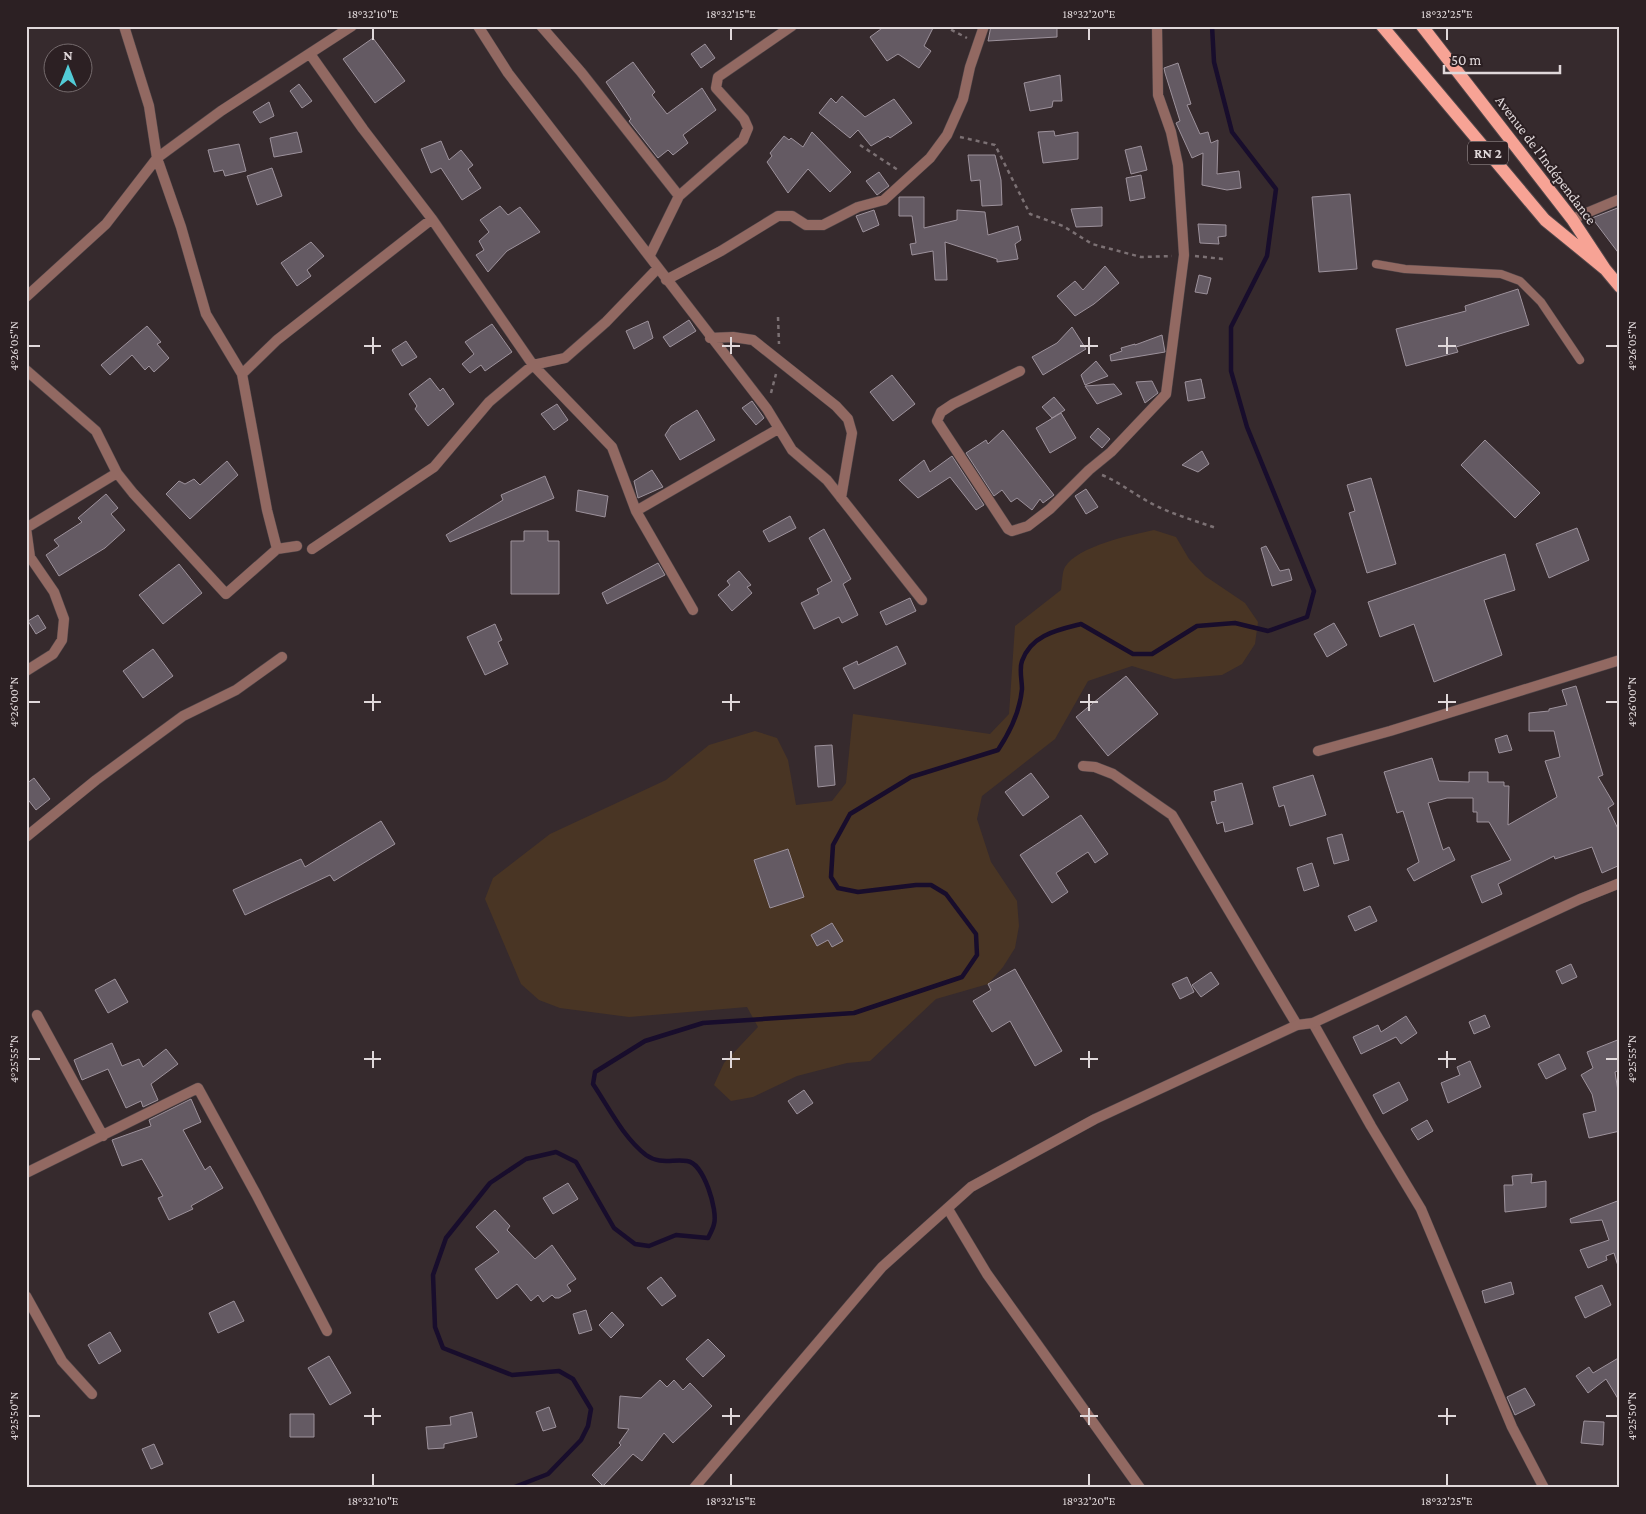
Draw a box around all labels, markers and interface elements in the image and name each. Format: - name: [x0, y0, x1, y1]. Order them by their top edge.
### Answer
- text: 18°32'10"E: [348, 7, 399, 21]
- text: 18°32'15"E: [706, 7, 756, 21]
- text: 18°32'20"E: [1063, 7, 1116, 21]
- text: 18°32'25"E: [1421, 7, 1473, 21]
- north arrow: [42, 42, 92, 92]
- scale bar: [1444, 42, 1560, 74]
- text: N: [63, 47, 73, 63]
- text: 50 m: [1451, 52, 1481, 68]
- street label: Avenue de l'Indépendance: [1492, 93, 1600, 228]
- road number: RN 2: [1468, 142, 1508, 164]
- text: 4°26'05"N: [7, 321, 21, 371]
- text: 4°26'05"N: [1625, 321, 1639, 371]
- text: 4°26'00"N: [7, 677, 21, 727]
- text: 4°26'00"N: [1625, 677, 1639, 727]
- text: 4°25'55"N: [7, 1035, 21, 1083]
- text: 4°25'55"N: [1625, 1035, 1639, 1083]
- text: 4°25'50"N: [7, 1391, 21, 1441]
- text: 4°25'50"N: [1625, 1391, 1639, 1441]
- text: 18°32'10"E: [348, 1494, 399, 1508]
- text: 18°32'15"E: [706, 1494, 756, 1508]
- text: 18°32'20"E: [1063, 1494, 1116, 1508]
- text: 18°32'25"E: [1421, 1494, 1473, 1508]

